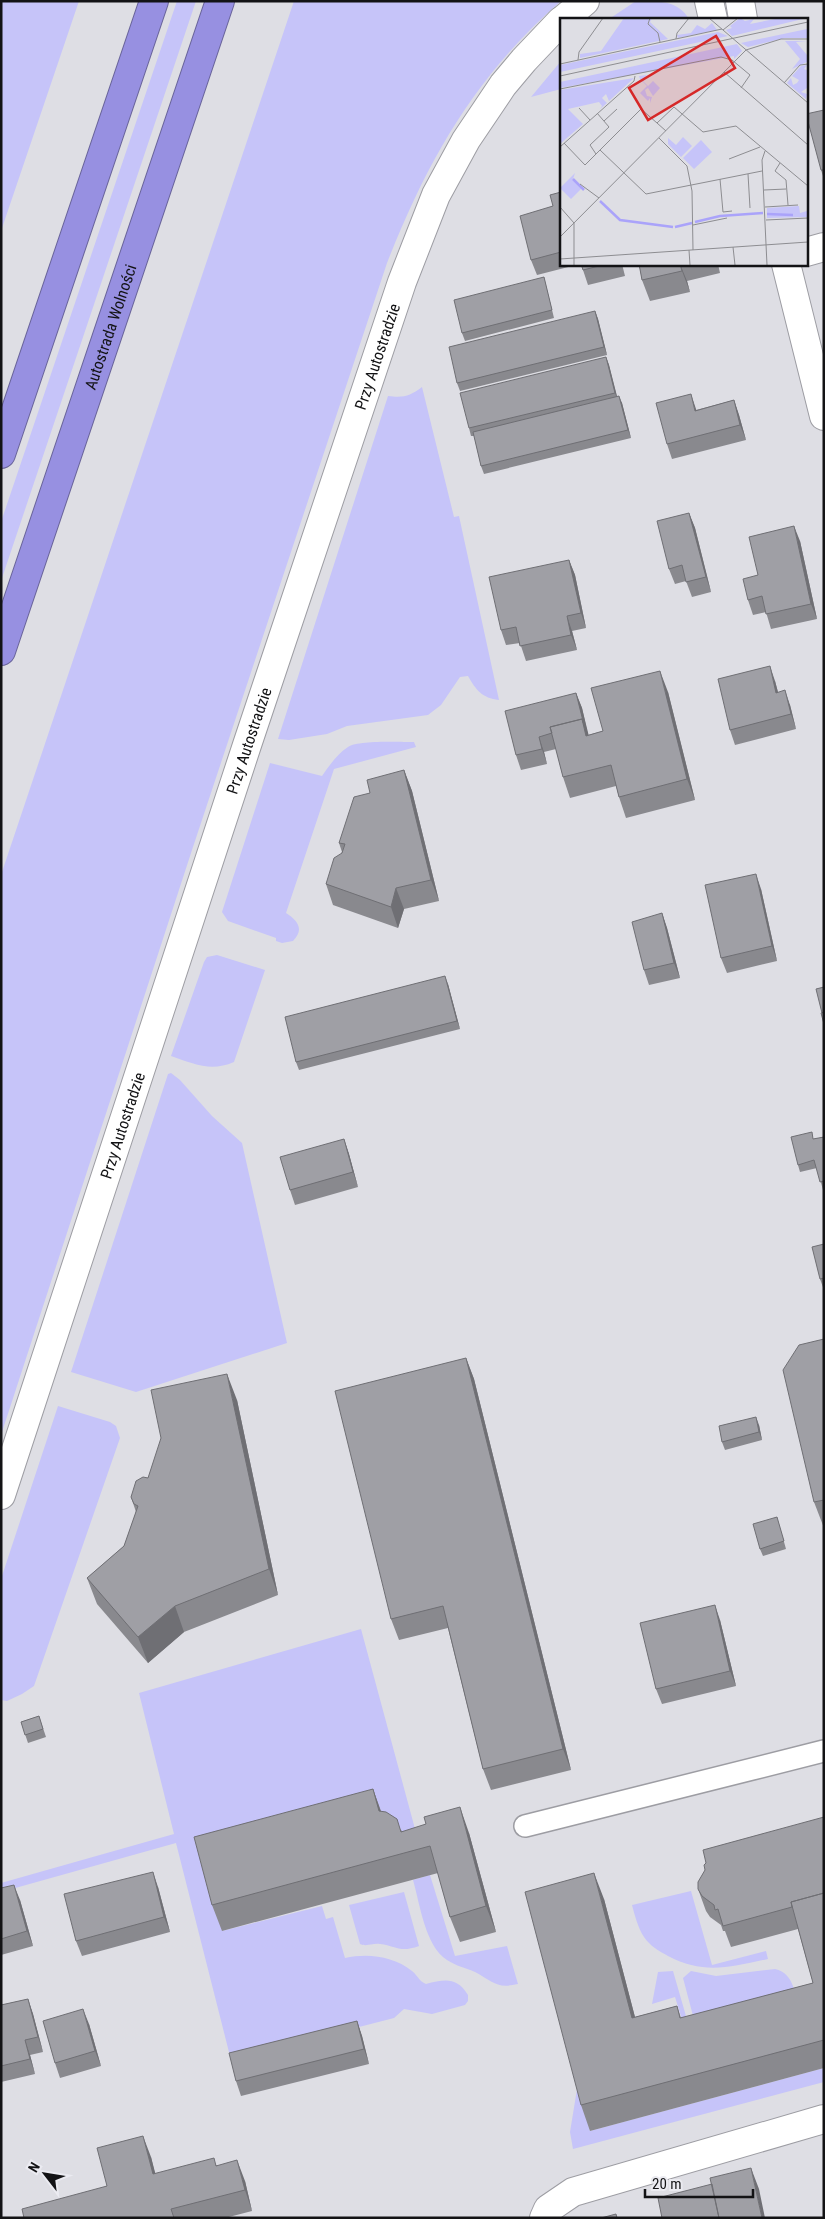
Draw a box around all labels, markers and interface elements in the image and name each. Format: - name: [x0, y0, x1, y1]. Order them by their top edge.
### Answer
- inset map: [560, 18, 808, 265]
- street label: Autostrada Wolności: [81, 262, 141, 392]
- street label: Przy Autostradzie: [351, 301, 404, 412]
- street label: Przy Autostradzie: [223, 685, 276, 796]
- street label: Przy Autostradzie: [96, 1070, 149, 1181]
- north arrow: [20, 2149, 70, 2199]
- text: N: [25, 2160, 43, 2175]
- scale bar: [645, 2166, 752, 2198]
- text: 20 m: [652, 2175, 682, 2193]

